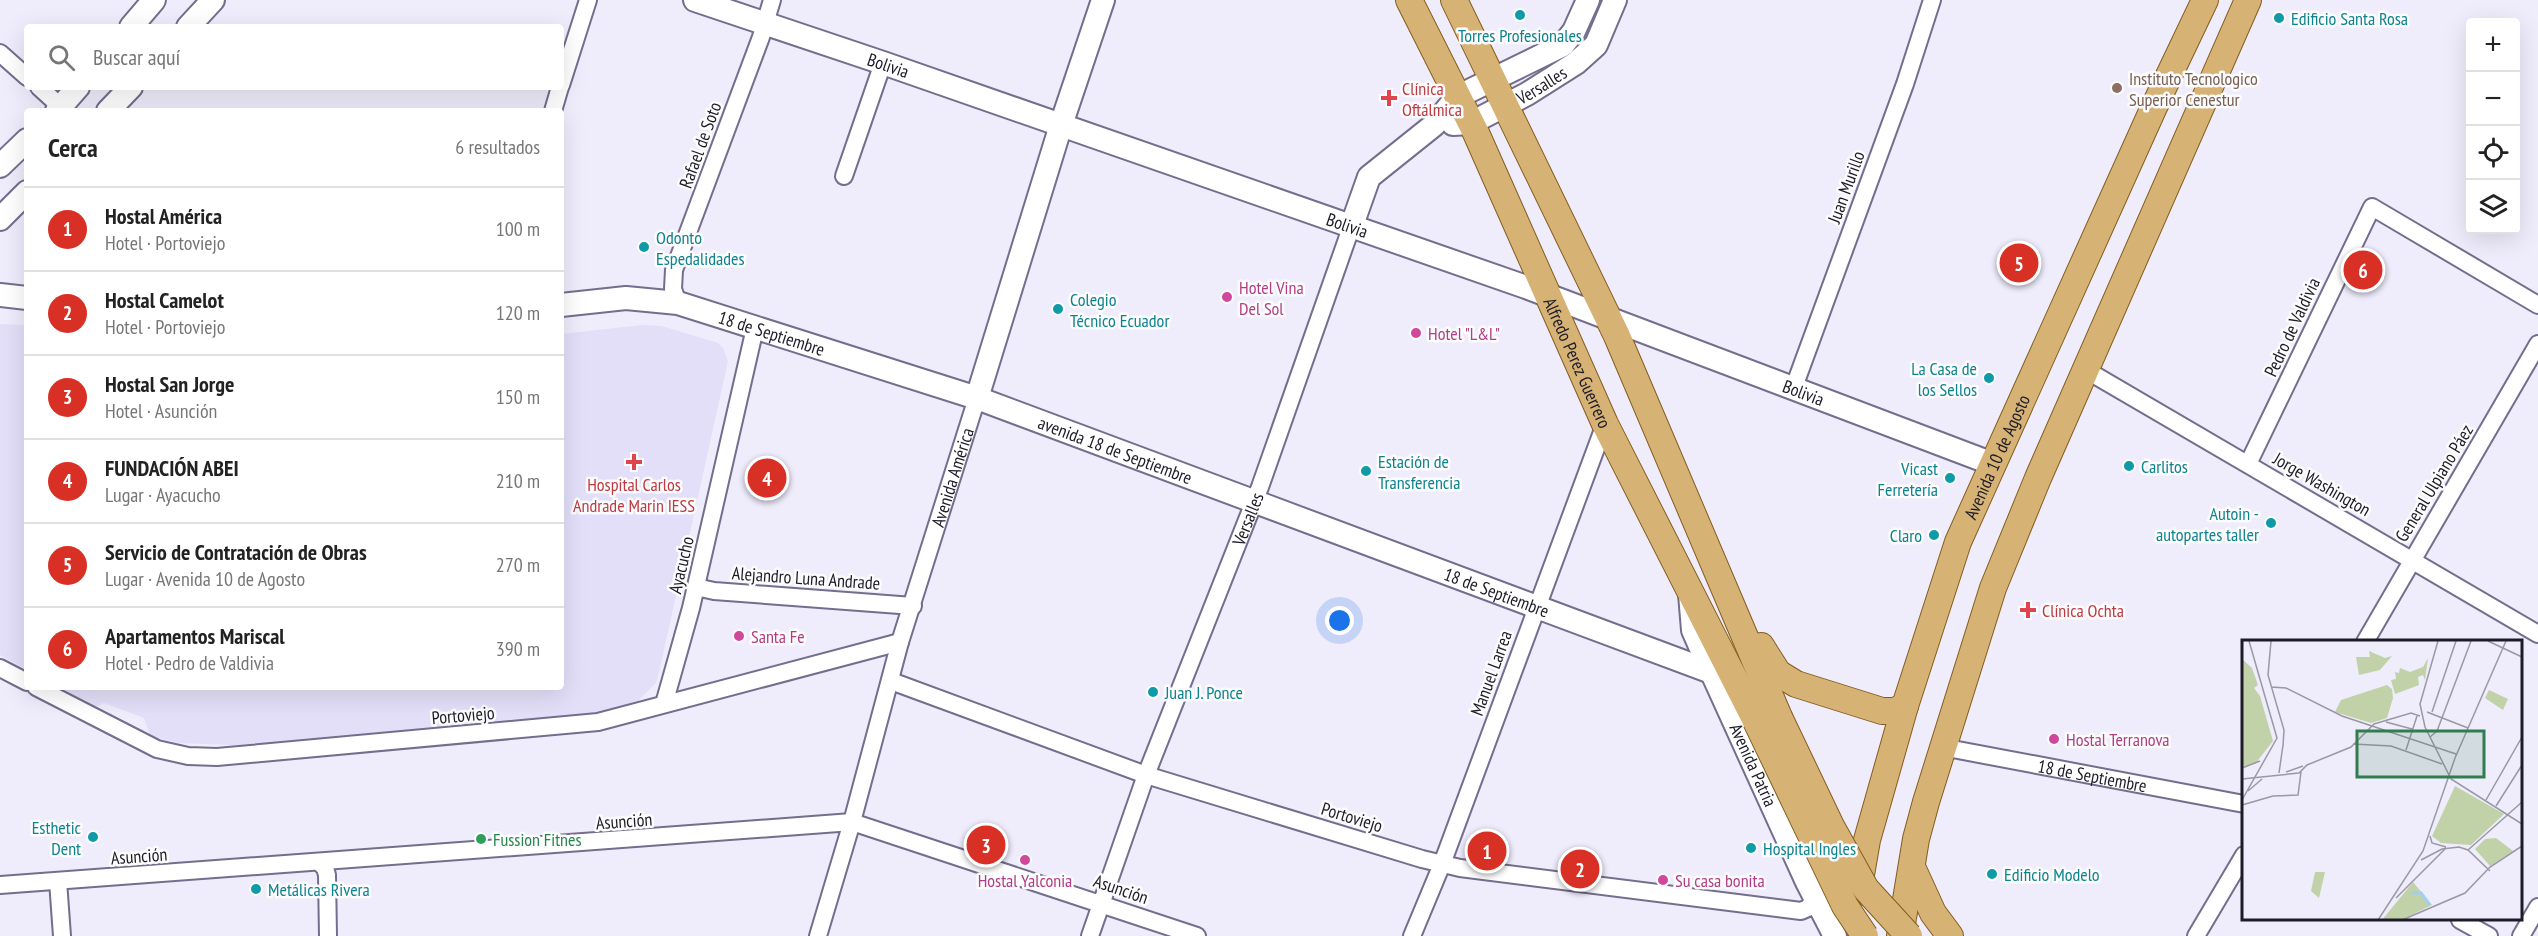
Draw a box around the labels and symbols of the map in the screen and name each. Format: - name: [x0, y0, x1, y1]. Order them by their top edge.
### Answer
- place label: Edificio Santa Rosa: [2291, 7, 2408, 30]
- marker: Torres Profesionales: [1513, 8, 1527, 22]
- marker: Edificio Santa Rosa: [2272, 11, 2286, 25]
- place label: Torres Profesionales: [1458, 24, 1582, 47]
- street label: Bolivia: [865, 47, 912, 83]
- street label: Versalles: [1511, 61, 1571, 110]
- place label: Instituto Tecnologico Superior Cenestur: [2129, 67, 2258, 111]
- place label: Clínica Oftálmica: [1402, 77, 1462, 121]
- marker: Instituto Tecnologico Superior Cenestur: [2110, 81, 2124, 95]
- marker: Clínica Oftálmica: [1380, 89, 1398, 107]
- street label: Rafael de Soto: [674, 98, 726, 191]
- street label: Juan Murillo: [1822, 147, 1870, 227]
- street label: Bolivia: [1324, 207, 1371, 243]
- place label: Odonto Espedalidades: [656, 226, 744, 270]
- marker: Odonto Espedalidades: [637, 240, 651, 254]
- pin: 5: [2000, 240, 2038, 286]
- pin: 6: [2344, 248, 2382, 292]
- street label: Pedro de Valdivia: [2259, 274, 2325, 380]
- place label: Hotel Vina Del Sol: [1239, 276, 1304, 320]
- place label: Colegio Técnico Ecuador: [1070, 288, 1169, 332]
- marker: Hotel Vina Del Sol: [1220, 290, 1234, 304]
- street label: Alfredo Perez Guerrero: [1539, 294, 1617, 432]
- marker: Colegio Técnico Ecuador: [1051, 302, 1065, 316]
- street label: 18 de Septiembre: [716, 305, 828, 360]
- place label: Hotel "L&L": [1428, 322, 1500, 345]
- marker: Hotel "L&L": [1409, 326, 1423, 340]
- place label: La Casa de los Sellos: [1911, 357, 1977, 401]
- marker: La Casa de los Sellos: [1982, 371, 1996, 385]
- street label: Bolivia: [1780, 374, 1827, 410]
- street label: Avenida 10 de Agosto: [1958, 391, 2035, 523]
- street label: avenida 18 de Septiembre: [1035, 410, 1196, 489]
- street label: General Ulpiano Páez: [2390, 420, 2478, 546]
- street label: Avenida América: [926, 425, 978, 530]
- street label: Jorge Washington: [2268, 446, 2375, 521]
- place label: Estación de Transferencia: [1378, 450, 1460, 494]
- marker: Hospital Carlos Andrade Marin IESS: [625, 453, 643, 471]
- place label: Carlitos: [2141, 455, 2188, 478]
- pin: 4: [748, 456, 786, 500]
- place label: Vicast Ferretería: [1878, 457, 1938, 501]
- marker: Carlitos: [2122, 459, 2136, 473]
- marker: Estación de Transferencia: [1359, 464, 1373, 478]
- marker: Vicast Ferretería: [1943, 471, 1957, 485]
- place label: Hospital Carlos Andrade Marin IESS: [573, 473, 695, 517]
- street label: Versalles: [1226, 489, 1268, 550]
- place label: Autoin - autopartes taller: [2156, 502, 2259, 546]
- marker: Autoin - autopartes taller: [2264, 516, 2278, 530]
- place label: Claro: [1890, 524, 1922, 547]
- marker: Claro: [1927, 528, 1941, 542]
- street label: Ayacucho: [663, 534, 699, 596]
- street label: Alejandro Luna Andrade: [731, 561, 881, 595]
- street label: 18 de Septiembre: [1441, 562, 1552, 622]
- place label: Clínica Ochta: [2042, 599, 2124, 622]
- marker: Clínica Ochta: [2019, 601, 2037, 619]
- your location: [1325, 606, 1354, 635]
- place label: Santa Fe: [751, 625, 805, 648]
- street label: Manuel Larrea: [1465, 627, 1517, 719]
- marker: Santa Fe: [732, 629, 746, 643]
- inset map: [2242, 640, 2523, 921]
- place label: Juan J. Ponce: [1164, 681, 1243, 704]
- marker: Juan J. Ponce: [1146, 685, 1160, 699]
- street label: Portoviejo: [431, 701, 496, 729]
- street label: Avenida Patria: [1725, 720, 1783, 810]
- place label: Hostal Terranova: [2066, 728, 2170, 751]
- marker: Hostal Terranova: [2047, 732, 2061, 746]
- street label: 18 de Septiembre: [2036, 754, 2149, 797]
- street label: Portoviejo: [1318, 797, 1386, 837]
- street label: Asunción: [595, 808, 653, 834]
- place label: Esthetic Dent: [32, 816, 82, 860]
- pin: 3: [966, 822, 1006, 868]
- place label: Fussion Fitnes: [493, 828, 582, 851]
- pin: 1: [1468, 828, 1506, 874]
- marker: Esthetic Dent: [86, 830, 100, 844]
- marker: Fussion Fitnes: [474, 832, 488, 846]
- place label: Hospital Ingles: [1763, 837, 1856, 860]
- marker: Hospital Ingles: [1744, 841, 1758, 855]
- street label: Asunción: [110, 843, 168, 869]
- pin: 2: [1560, 846, 1600, 892]
- marker: Hostal Yalconia: [1018, 853, 1032, 867]
- place label: Edificio Modelo: [2004, 863, 2100, 886]
- marker: Edificio Modelo: [1985, 867, 1999, 881]
- place label: Hostal Yalconia: [978, 869, 1072, 892]
- street label: Asunción: [1091, 869, 1151, 909]
- place label: Su casa bonita: [1675, 869, 1765, 892]
- marker: Su casa bonita: [1656, 873, 1670, 887]
- place label: Metálicas Rivera: [268, 878, 370, 901]
- marker: Metálicas Rivera: [249, 882, 263, 896]

